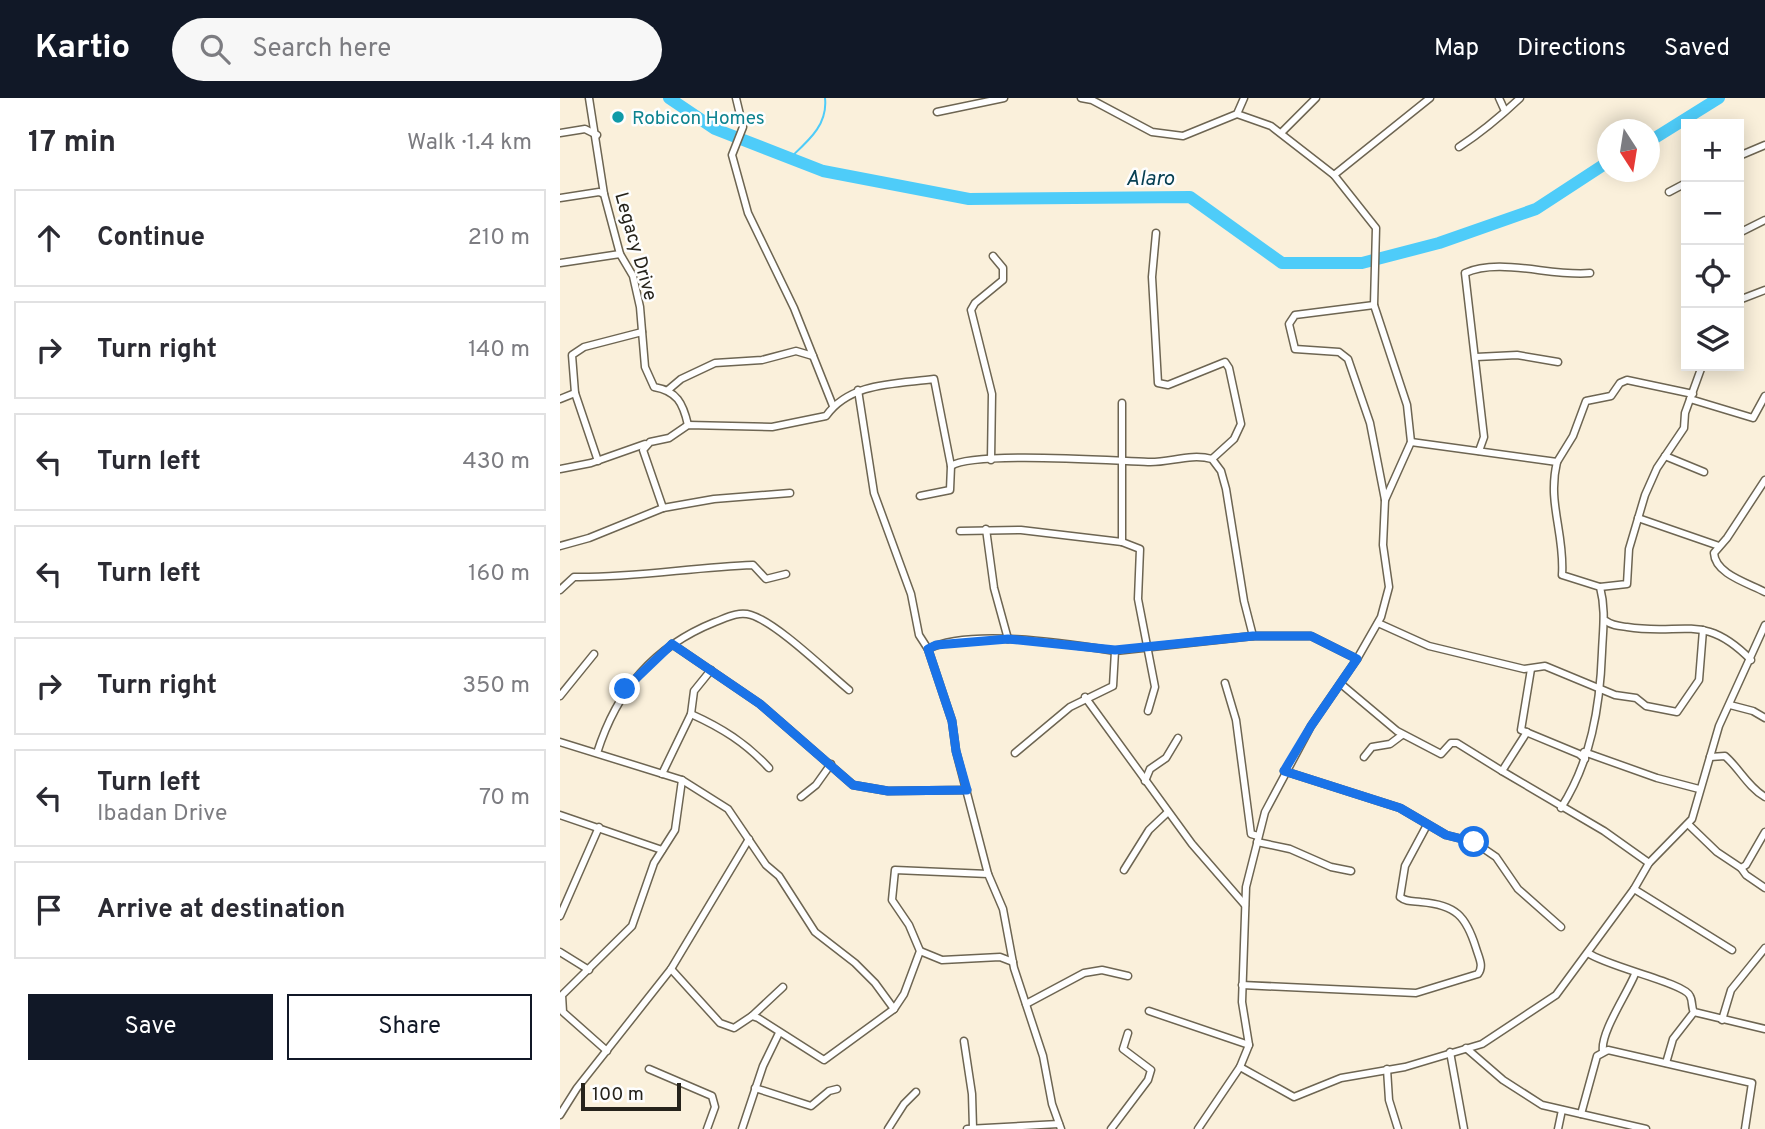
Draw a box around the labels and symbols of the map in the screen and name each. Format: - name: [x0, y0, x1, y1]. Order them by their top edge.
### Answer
- place label: Robicon Homes: [632, 107, 765, 131]
- marker: Robicon Homes: [610, 109, 626, 125]
- north arrow: [1597, 119, 1660, 182]
- water label: Alaro: [1126, 166, 1175, 193]
- street label: Legacy Drive: [608, 190, 662, 303]
- route end: [609, 673, 640, 704]
- route start: [1458, 826, 1489, 857]
- scale bar: [581, 1080, 681, 1112]

